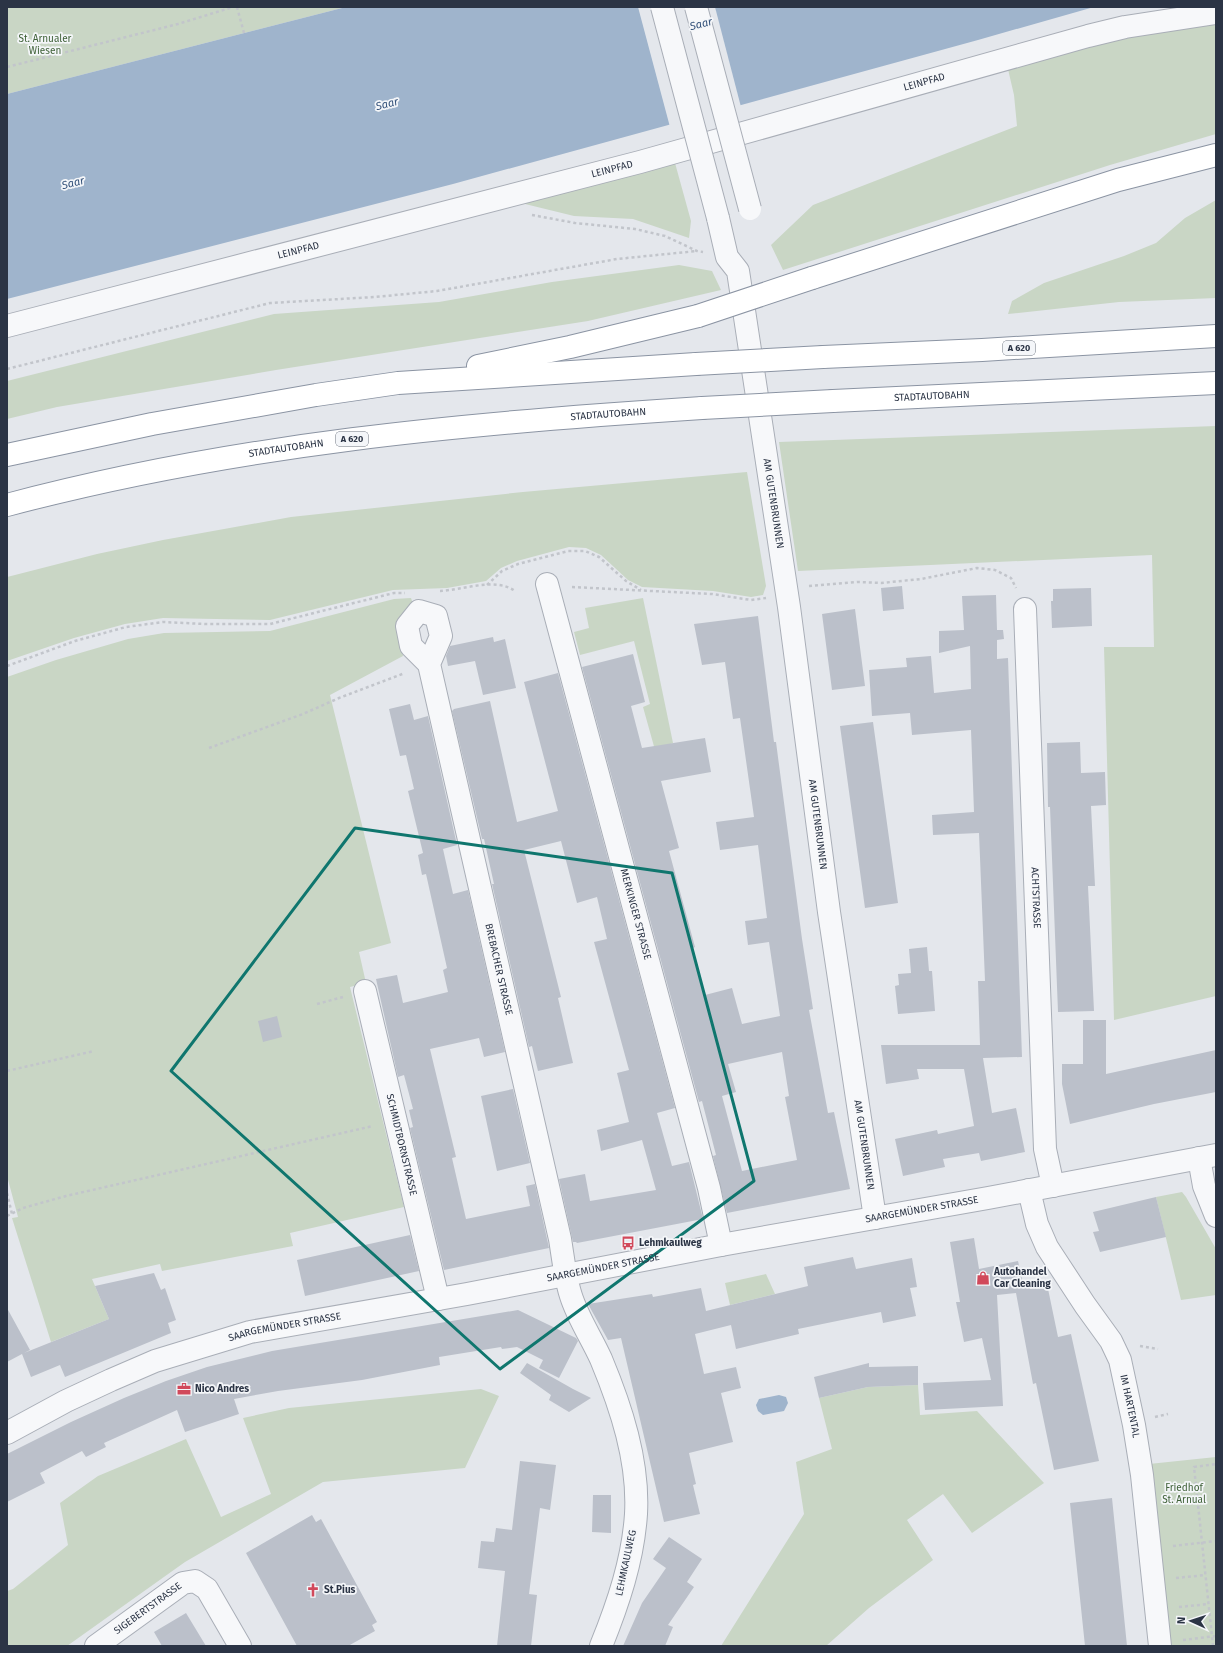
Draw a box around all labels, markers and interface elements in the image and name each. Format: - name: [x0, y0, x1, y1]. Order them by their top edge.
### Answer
- water label: Saar: [687, 15, 714, 33]
- park label: St. Arnualer Wiesen: [19, 33, 72, 57]
- street label: LEINPFAD: [902, 71, 946, 94]
- water label: Saar: [373, 95, 400, 113]
- street label: LEINPFAD: [590, 158, 634, 180]
- water label: Saar: [59, 174, 86, 192]
- street label: LEINPFAD: [276, 239, 320, 262]
- road number: A 620: [1003, 341, 1035, 355]
- street label: STADTAUTOBAHN: [894, 389, 970, 404]
- street label: STADTAUTOBAHN: [570, 406, 647, 423]
- road number: A 620: [336, 432, 368, 446]
- street label: STADTAUTOBAHN: [248, 437, 325, 460]
- street label: AM GUTENBRUNNEN: [761, 458, 786, 549]
- street label: AM GUTENBRUNNEN: [806, 779, 829, 870]
- street label: ACHTSTRASSE: [1029, 867, 1043, 929]
- street label: MERKINGER STRASSE: [618, 868, 654, 961]
- street label: BREBACHER STRASSE: [482, 922, 515, 1016]
- street label: SCHMIDTBORNSTRASSE: [384, 1093, 419, 1197]
- street label: AM GUTENBRUNNEN: [851, 1099, 877, 1191]
- street label: SAARGEMÜNDER STRASSE: [864, 1194, 979, 1225]
- bus stop icon: Lehmkaulweg: [620, 1235, 636, 1251]
- place label: Lehmkaulweg: [639, 1237, 702, 1249]
- street label: SAARGEMÜNDER STRASSE: [546, 1251, 661, 1284]
- place label: Autohandel Car Cleaning: [993, 1266, 1051, 1290]
- shop icon: Autohandel Car Cleaning: [975, 1270, 991, 1286]
- street label: SAARGEMÜNDER STRASSE: [227, 1310, 342, 1344]
- street label: IM HARTENTAL: [1117, 1373, 1142, 1439]
- office icon: Nico Andres: [176, 1381, 192, 1397]
- place label: Nico Andres: [195, 1383, 249, 1395]
- park label: Friedhof St. Arnual: [1162, 1482, 1206, 1506]
- street label: LEHMKAULWEG: [613, 1529, 639, 1597]
- street label: SIGEBERTSTRASSE: [112, 1580, 184, 1637]
- church icon: St.Pius: [305, 1582, 321, 1598]
- place label: St.Pius: [324, 1584, 356, 1596]
- north arrow: [1171, 1601, 1211, 1641]
- text: N: [1175, 1617, 1188, 1624]

